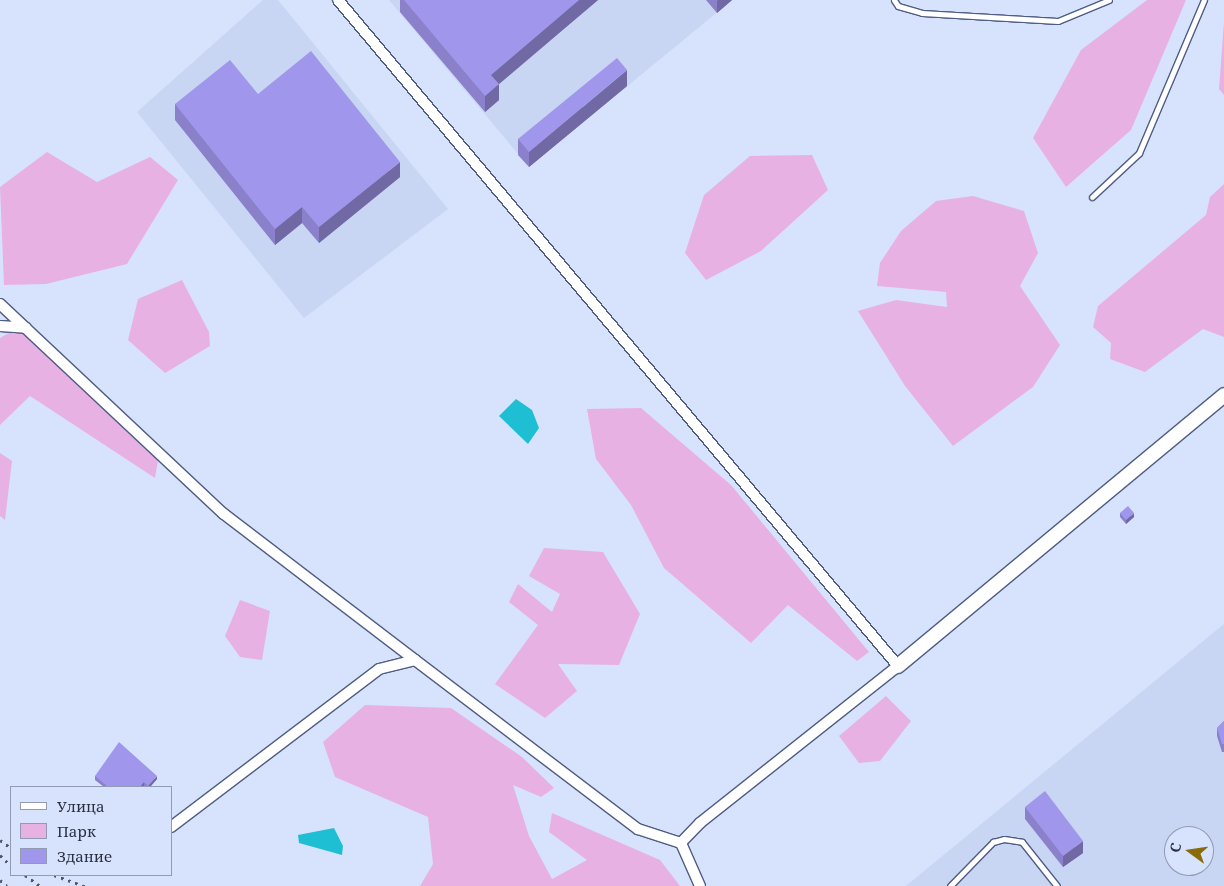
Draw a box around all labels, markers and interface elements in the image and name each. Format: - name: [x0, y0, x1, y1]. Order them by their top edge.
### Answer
- legend: [10, 786, 172, 876]
- text: Улица: [57, 796, 105, 816]
- text: Парк: [57, 821, 96, 841]
- north arrow: [1164, 826, 1214, 876]
- text: С: [1165, 841, 1185, 854]
- text: Здание: [57, 846, 112, 866]

